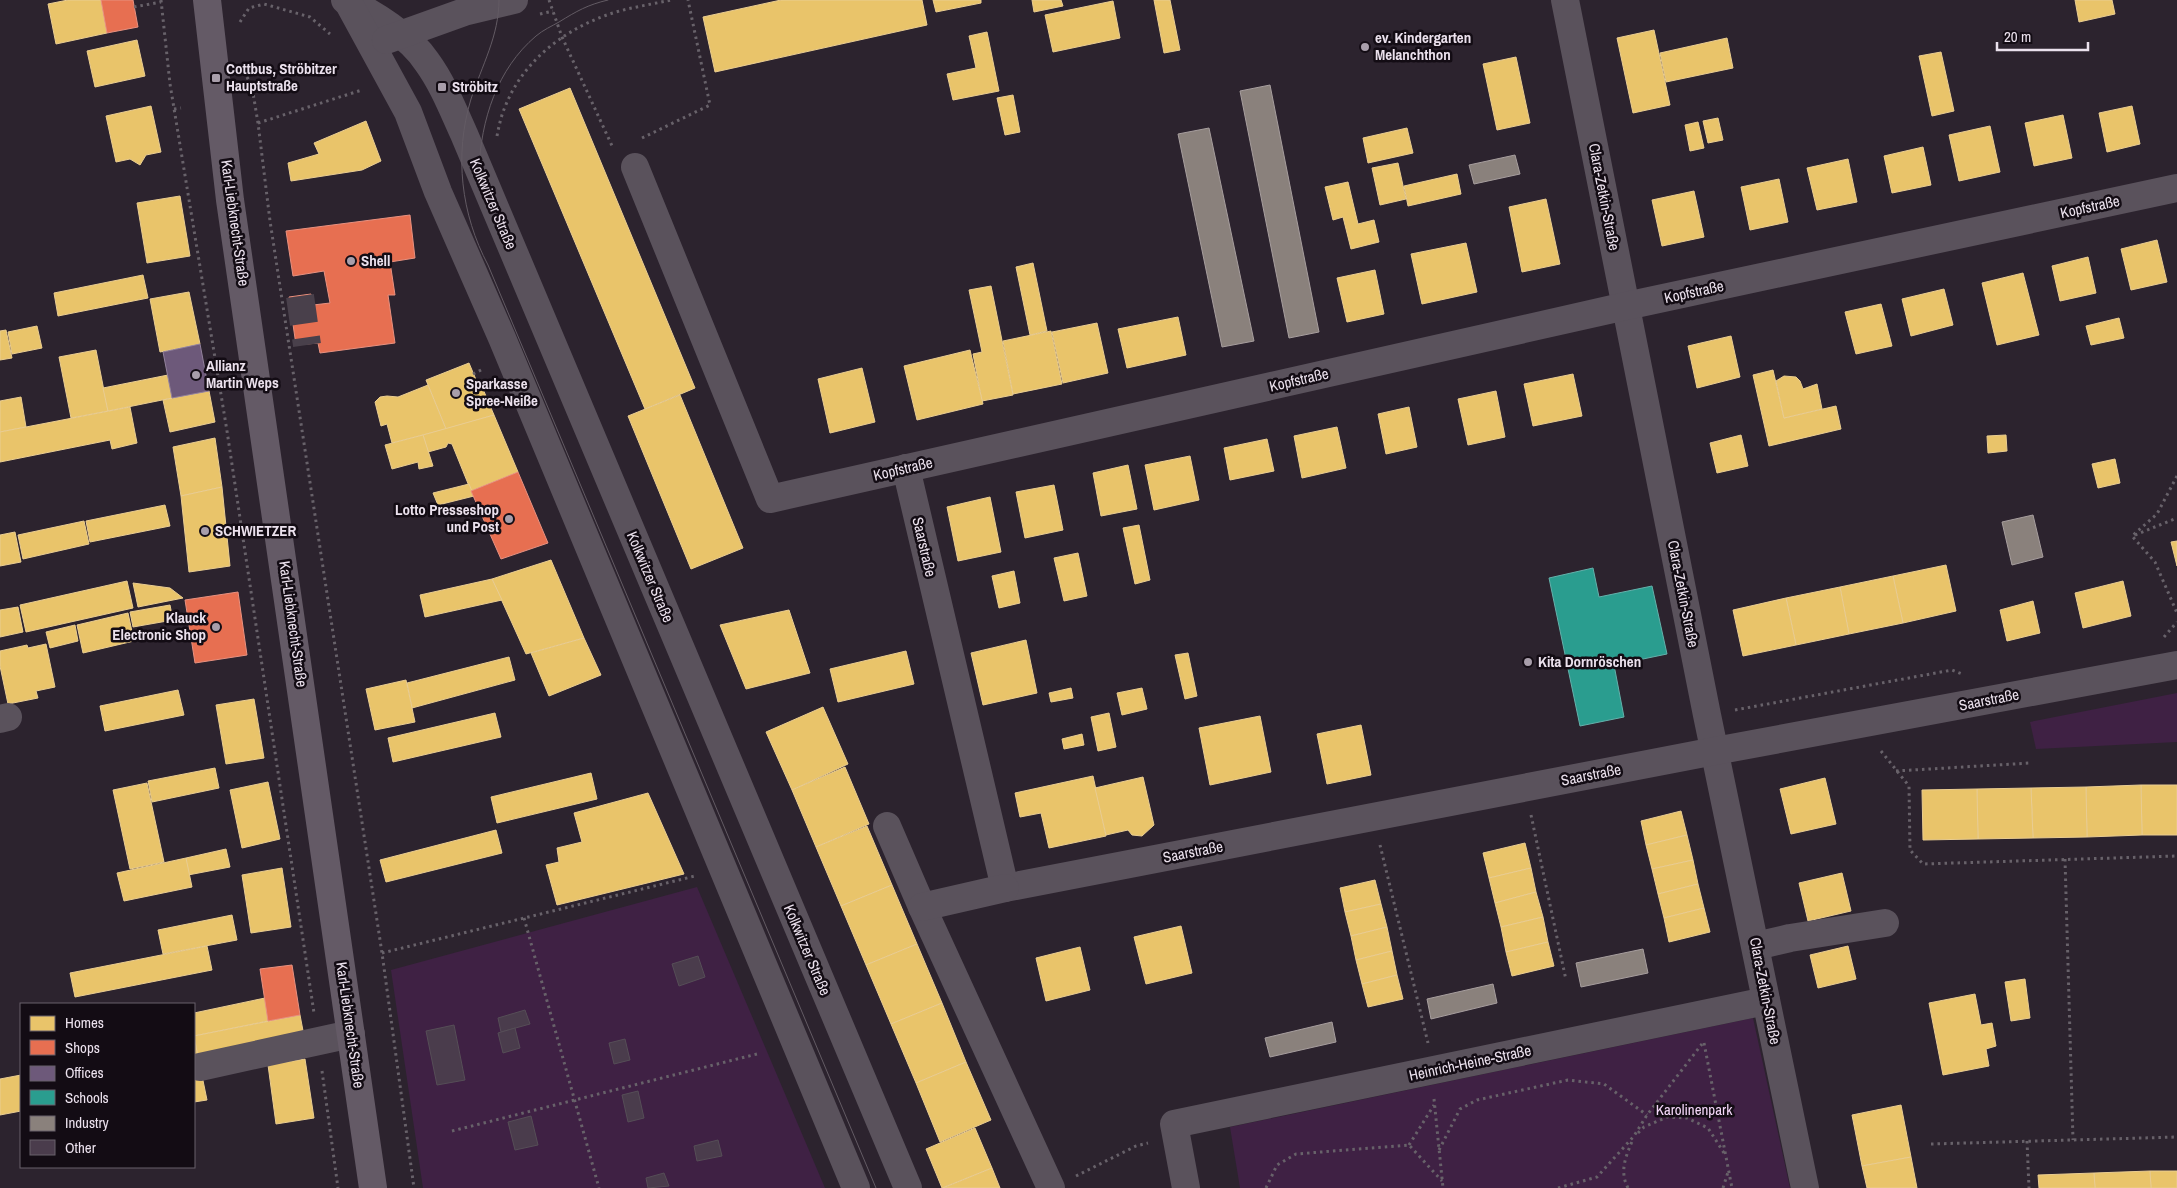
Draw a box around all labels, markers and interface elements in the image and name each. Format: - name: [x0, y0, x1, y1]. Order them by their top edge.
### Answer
- scale bar: [1997, 20, 2088, 52]
- text: 20 m: [2004, 26, 2031, 47]
- place label: ev. Kindergarten Melanchthon: [1375, 27, 1471, 65]
- marker: ev. Kindergarten Melanchthon: [1359, 41, 1371, 53]
- place label: Cottbus, Ströbitzer Hauptstraße: [226, 58, 337, 96]
- marker: Cottbus, Ströbitzer Hauptstraße: [210, 72, 222, 84]
- place label: Ströbitz: [452, 76, 498, 97]
- marker: Ströbitz: [436, 81, 448, 93]
- street label: Clara-Zetkin-Straße: [1584, 142, 1625, 252]
- street label: Kolkwitzer Straße: [465, 155, 522, 253]
- street label: Karl-Liebknecht-Straße: [216, 159, 255, 288]
- street label: Kopfstraße: [2058, 190, 2122, 223]
- place label: Shell: [361, 250, 390, 271]
- marker: Shell: [345, 255, 357, 267]
- street label: Kopfstraße: [1662, 275, 1726, 308]
- place label: Allianz Martin Weps: [206, 355, 279, 393]
- street label: Kopfstraße: [1267, 362, 1331, 397]
- marker: Allianz Martin Weps: [190, 369, 202, 381]
- place label: Sparkasse Spree-Neiße: [466, 373, 538, 411]
- marker: Sparkasse Spree-Neiße: [450, 387, 462, 399]
- street label: Kopfstraße: [871, 451, 935, 486]
- place label: Lotto Presseshop und Post: [395, 499, 499, 537]
- marker: Lotto Presseshop und Post: [503, 513, 515, 525]
- street label: Saarstraße: [907, 515, 942, 579]
- place label: SCHWIETZER: [215, 520, 296, 541]
- marker: SCHWIETZER: [199, 525, 211, 537]
- street label: Kolkwitzer Straße: [622, 528, 679, 626]
- street label: Clara-Zetkin-Straße: [1663, 539, 1704, 649]
- street label: Karl-Liebknecht-Straße: [274, 560, 313, 689]
- place label: Klauck Electronic Shop: [112, 607, 206, 645]
- marker: Klauck Electronic Shop: [210, 621, 222, 633]
- place label: Kita Dornröschen: [1538, 651, 1641, 672]
- marker: Kita Dornröschen: [1522, 656, 1534, 668]
- street label: Saarstraße: [1957, 683, 2021, 716]
- street label: Saarstraße: [1559, 758, 1623, 791]
- street label: Saarstraße: [1161, 835, 1225, 868]
- street label: Kolkwitzer Straße: [779, 901, 836, 999]
- street label: Clara-Zetkin-Straße: [1745, 936, 1786, 1046]
- street label: Karl-Liebknecht-Straße: [331, 961, 370, 1090]
- legend: [20, 1003, 195, 1168]
- text: Homes: [65, 1012, 104, 1033]
- text: Shops: [65, 1037, 100, 1058]
- street label: Heinrich-Heine-Straße: [1407, 1039, 1533, 1086]
- text: Offices: [65, 1062, 104, 1083]
- text: Schools: [65, 1087, 109, 1108]
- park label: Karolinenpark: [1656, 1099, 1733, 1120]
- text: Industry: [65, 1112, 110, 1133]
- text: Other: [65, 1137, 96, 1158]

